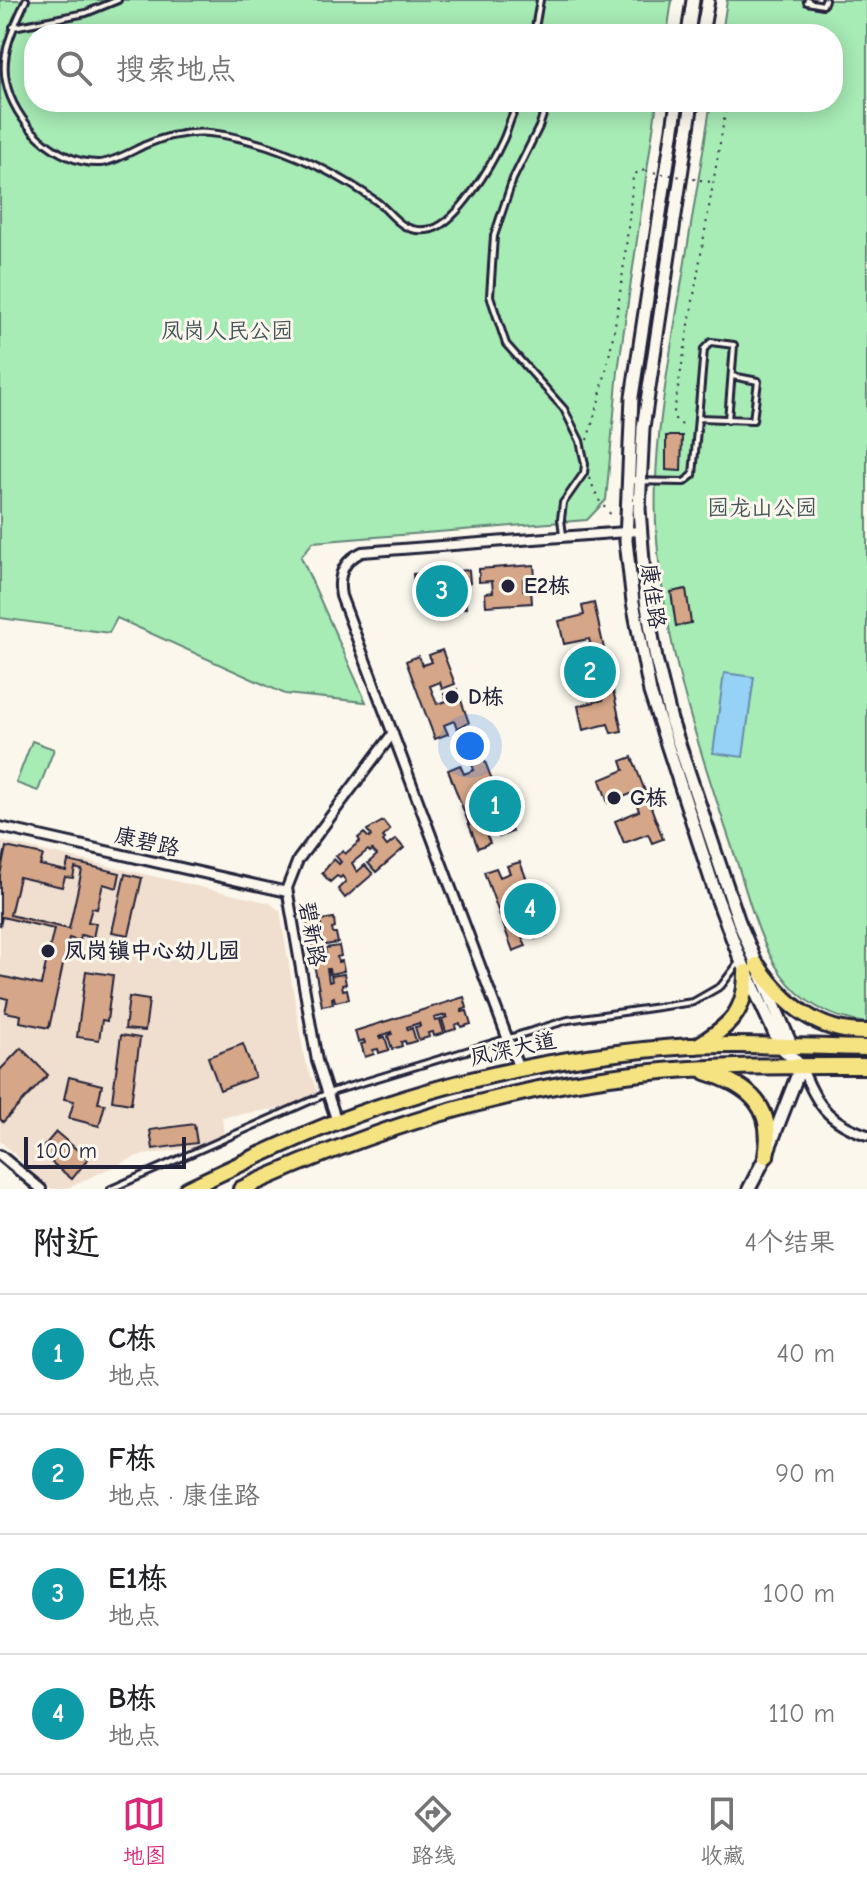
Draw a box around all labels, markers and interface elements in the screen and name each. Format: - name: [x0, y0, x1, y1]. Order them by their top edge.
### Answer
- search box: [24, 24, 843, 112]
- icon: search: [52, 46, 96, 90]
- text: 搜索地点: [116, 52, 236, 87]
- park label: 凤岗人民公园: [161, 318, 293, 344]
- park label: 园龙山公园: [707, 495, 817, 521]
- pin: 3: [416, 561, 468, 621]
- street label: 康佳路: [636, 562, 670, 630]
- place label: E2栋: [524, 573, 570, 599]
- marker: E2栋: [499, 577, 517, 595]
- pin: 2: [564, 642, 616, 702]
- place label: D栋: [468, 684, 504, 710]
- marker: D栋: [443, 688, 461, 706]
- your location: [450, 726, 490, 766]
- pin: 1: [469, 776, 521, 836]
- place label: G栋: [630, 785, 668, 811]
- marker: G栋: [605, 789, 623, 807]
- street label: 康碧路: [112, 822, 182, 862]
- pin: 4: [504, 879, 556, 939]
- street label: 碧新路: [293, 899, 331, 969]
- place label: 凤岗镇中心幼儿园: [64, 938, 240, 964]
- marker: 凤岗镇中心幼儿园: [39, 942, 57, 960]
- street label: 凤深大道: [467, 1027, 559, 1071]
- scale bar: [24, 1133, 186, 1169]
- text: 100 m: [36, 1138, 97, 1164]
- text: 附近: [32, 1223, 100, 1263]
- text: 4个结果: [744, 1228, 835, 1258]
- text: C栋: [108, 1321, 156, 1356]
- text: 1: [53, 1339, 63, 1369]
- text: 40 m: [776, 1339, 835, 1369]
- text: 地点: [108, 1361, 160, 1391]
- text: F栋: [108, 1441, 155, 1476]
- text: 2: [52, 1459, 64, 1489]
- text: 90 m: [775, 1459, 835, 1489]
- text: 地点 · 康佳路: [108, 1481, 260, 1511]
- text: E1栋: [108, 1561, 168, 1596]
- text: 3: [52, 1579, 64, 1609]
- text: 100 m: [763, 1579, 835, 1609]
- text: 地点: [108, 1601, 160, 1631]
- text: B栋: [108, 1681, 156, 1716]
- text: 4: [52, 1699, 64, 1729]
- text: 110 m: [768, 1699, 835, 1729]
- text: 地点: [108, 1721, 160, 1751]
- tab: 地图: [122, 1792, 167, 1869]
- tab: 路线: [411, 1792, 456, 1869]
- tab: 收藏: [700, 1792, 745, 1869]

